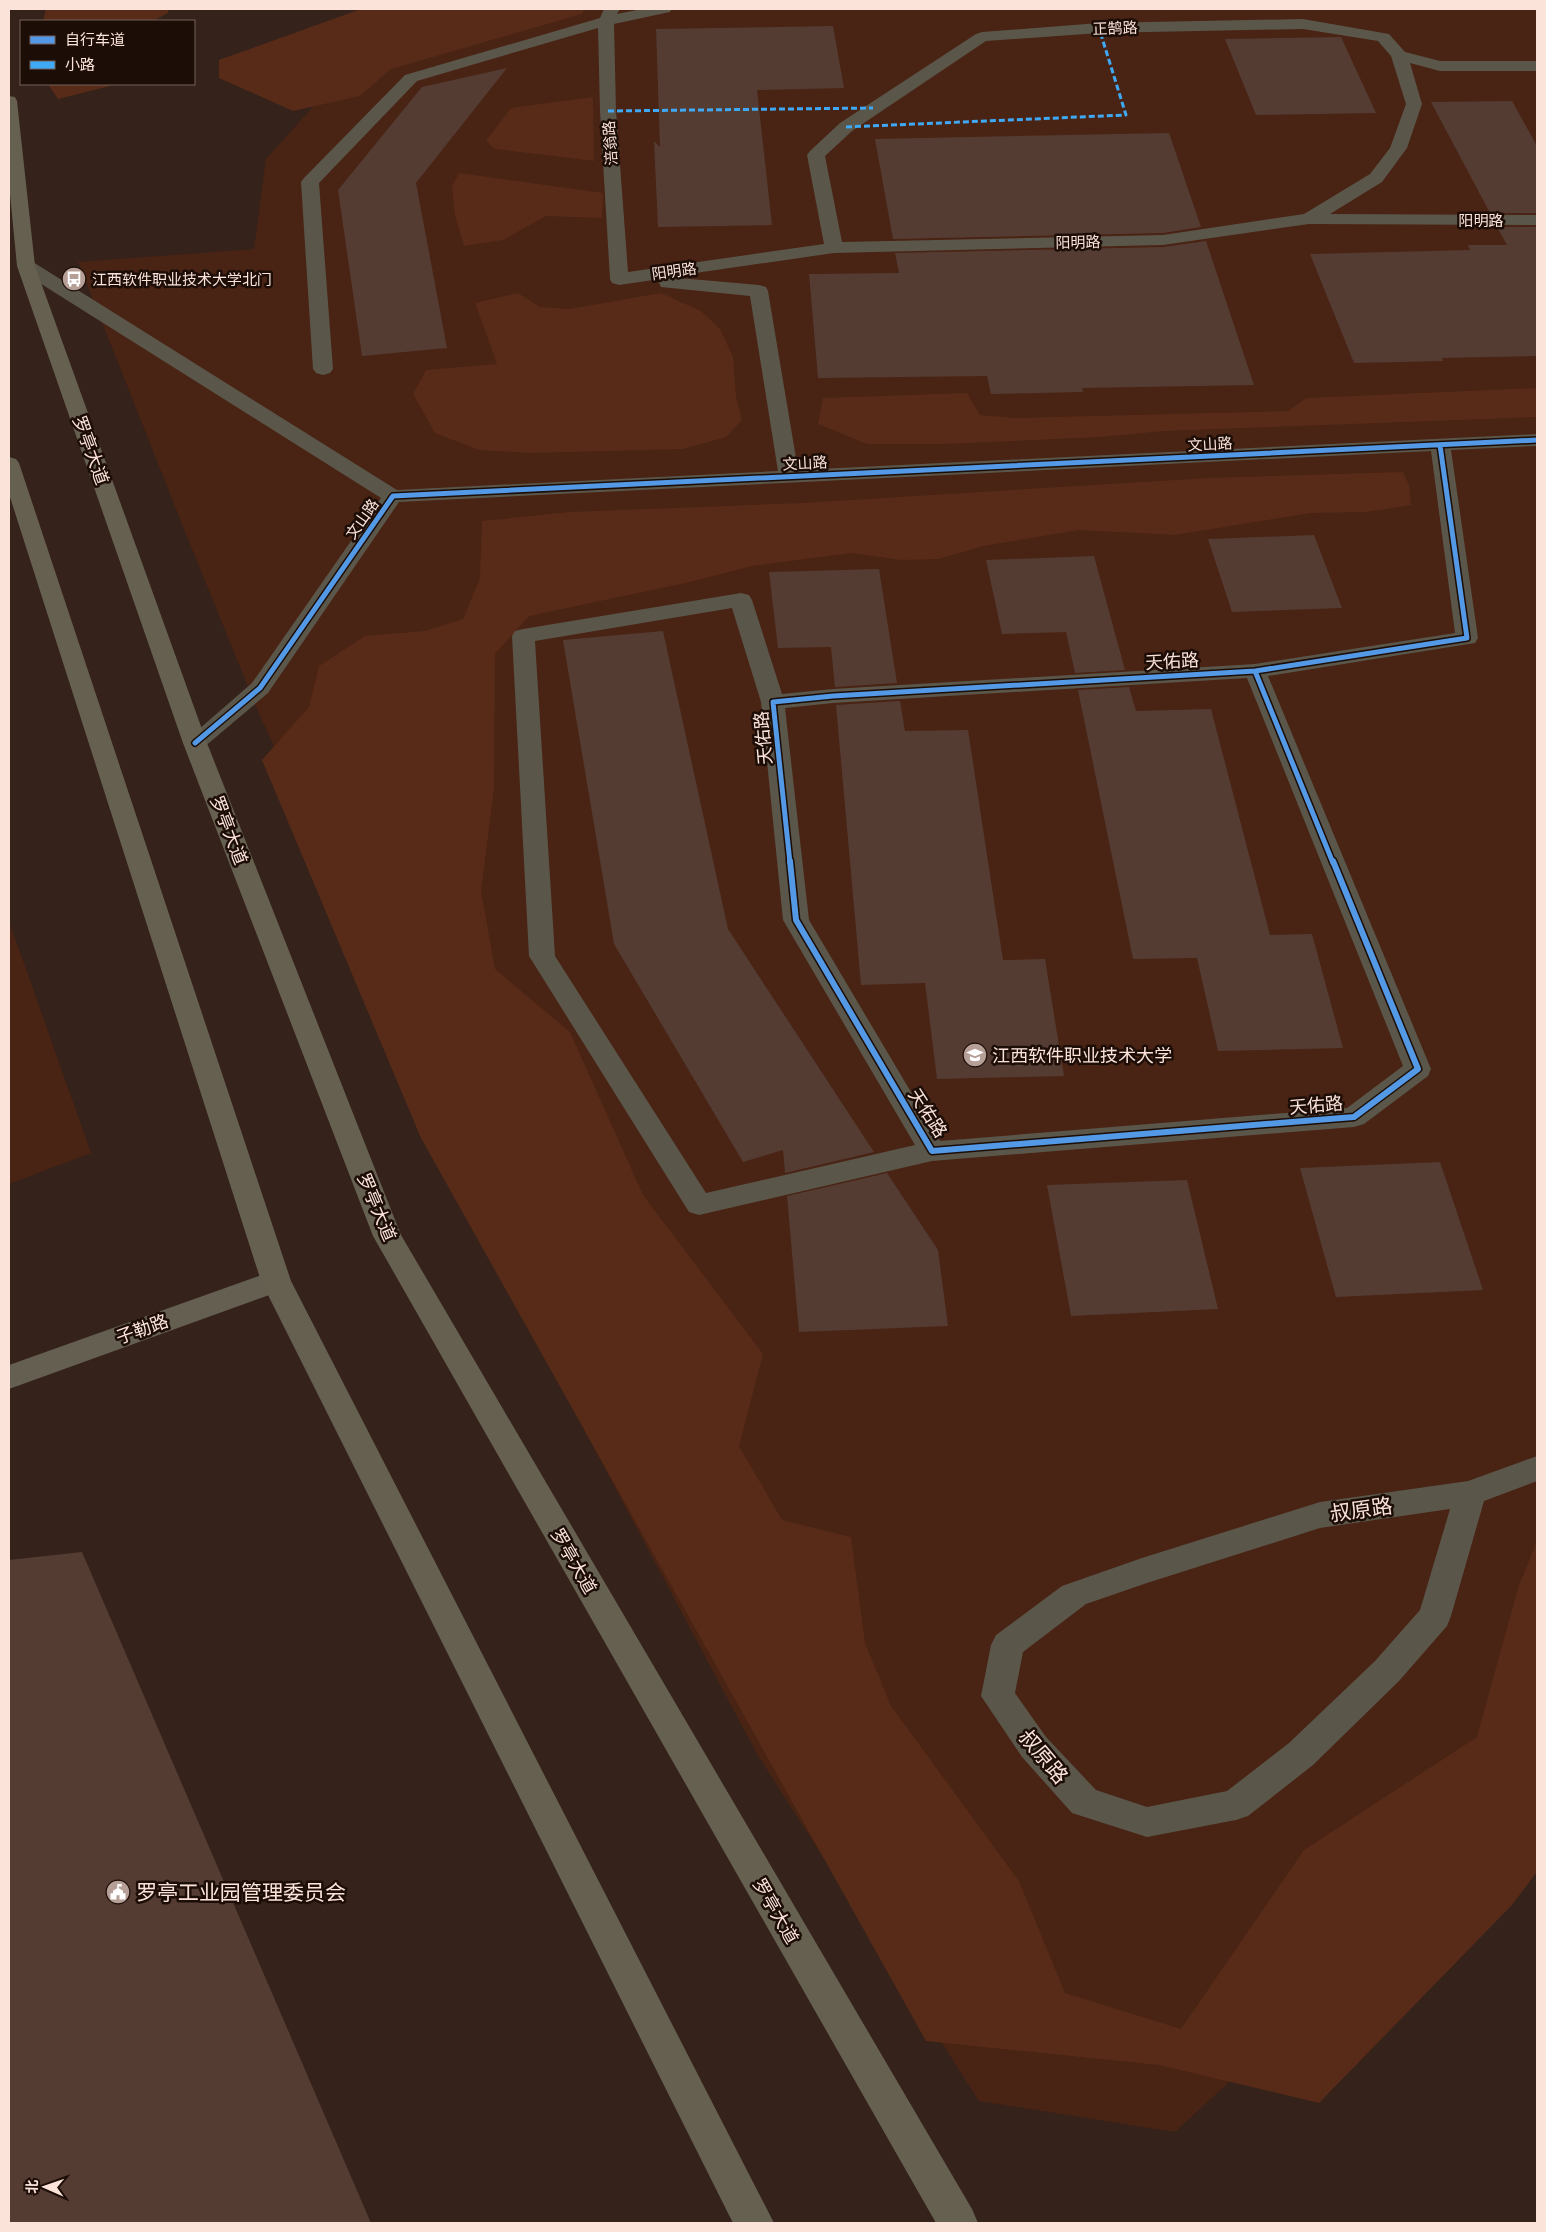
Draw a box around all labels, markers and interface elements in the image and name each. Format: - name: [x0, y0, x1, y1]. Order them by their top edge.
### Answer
- street label: 正鹄路: [1092, 18, 1138, 38]
- legend: [20, 20, 195, 85]
- text: 自行车道: [65, 30, 125, 49]
- text: 小路: [65, 55, 95, 74]
- street label: 涪翁路: [599, 120, 621, 166]
- street label: 阳明路: [1458, 211, 1504, 230]
- street label: 阳明路: [1055, 232, 1101, 252]
- street label: 阳明路: [650, 258, 698, 284]
- bus stop icon: 江西软件职业技术大学北门: [61, 266, 87, 292]
- place label: 江西软件职业技术大学北门: [92, 270, 272, 289]
- street label: 罗亭大道: [68, 412, 114, 488]
- street label: 文山路: [1187, 433, 1233, 455]
- street label: 文山路: [782, 452, 828, 474]
- street label: 文山路: [341, 495, 383, 543]
- street label: 天佑路: [1144, 648, 1200, 674]
- street label: 天佑路: [749, 710, 777, 766]
- street label: 罗亭大道: [205, 792, 253, 868]
- school or university icon: 江西软件职业技术大学: [962, 1042, 988, 1068]
- place label: 江西软件职业技术大学: [992, 1044, 1172, 1067]
- street label: 天佑路: [904, 1084, 952, 1142]
- street label: 天佑路: [1288, 1091, 1344, 1119]
- street label: 罗亭大道: [352, 1169, 402, 1245]
- street label: 子勒路: [113, 1309, 171, 1349]
- street label: 叔原路: [1328, 1492, 1394, 1526]
- street label: 罗亭大道: [546, 1524, 602, 1598]
- street label: 叔原路: [1014, 1724, 1074, 1788]
- street label: 罗亭大道: [748, 1874, 804, 1948]
- public building icon: 罗亭工业园管理委员会: [105, 1879, 131, 1905]
- place label: 罗亭工业园管理委员会: [136, 1879, 346, 1905]
- north arrow: [20, 2162, 70, 2212]
- text: 北: [23, 2179, 41, 2194]

